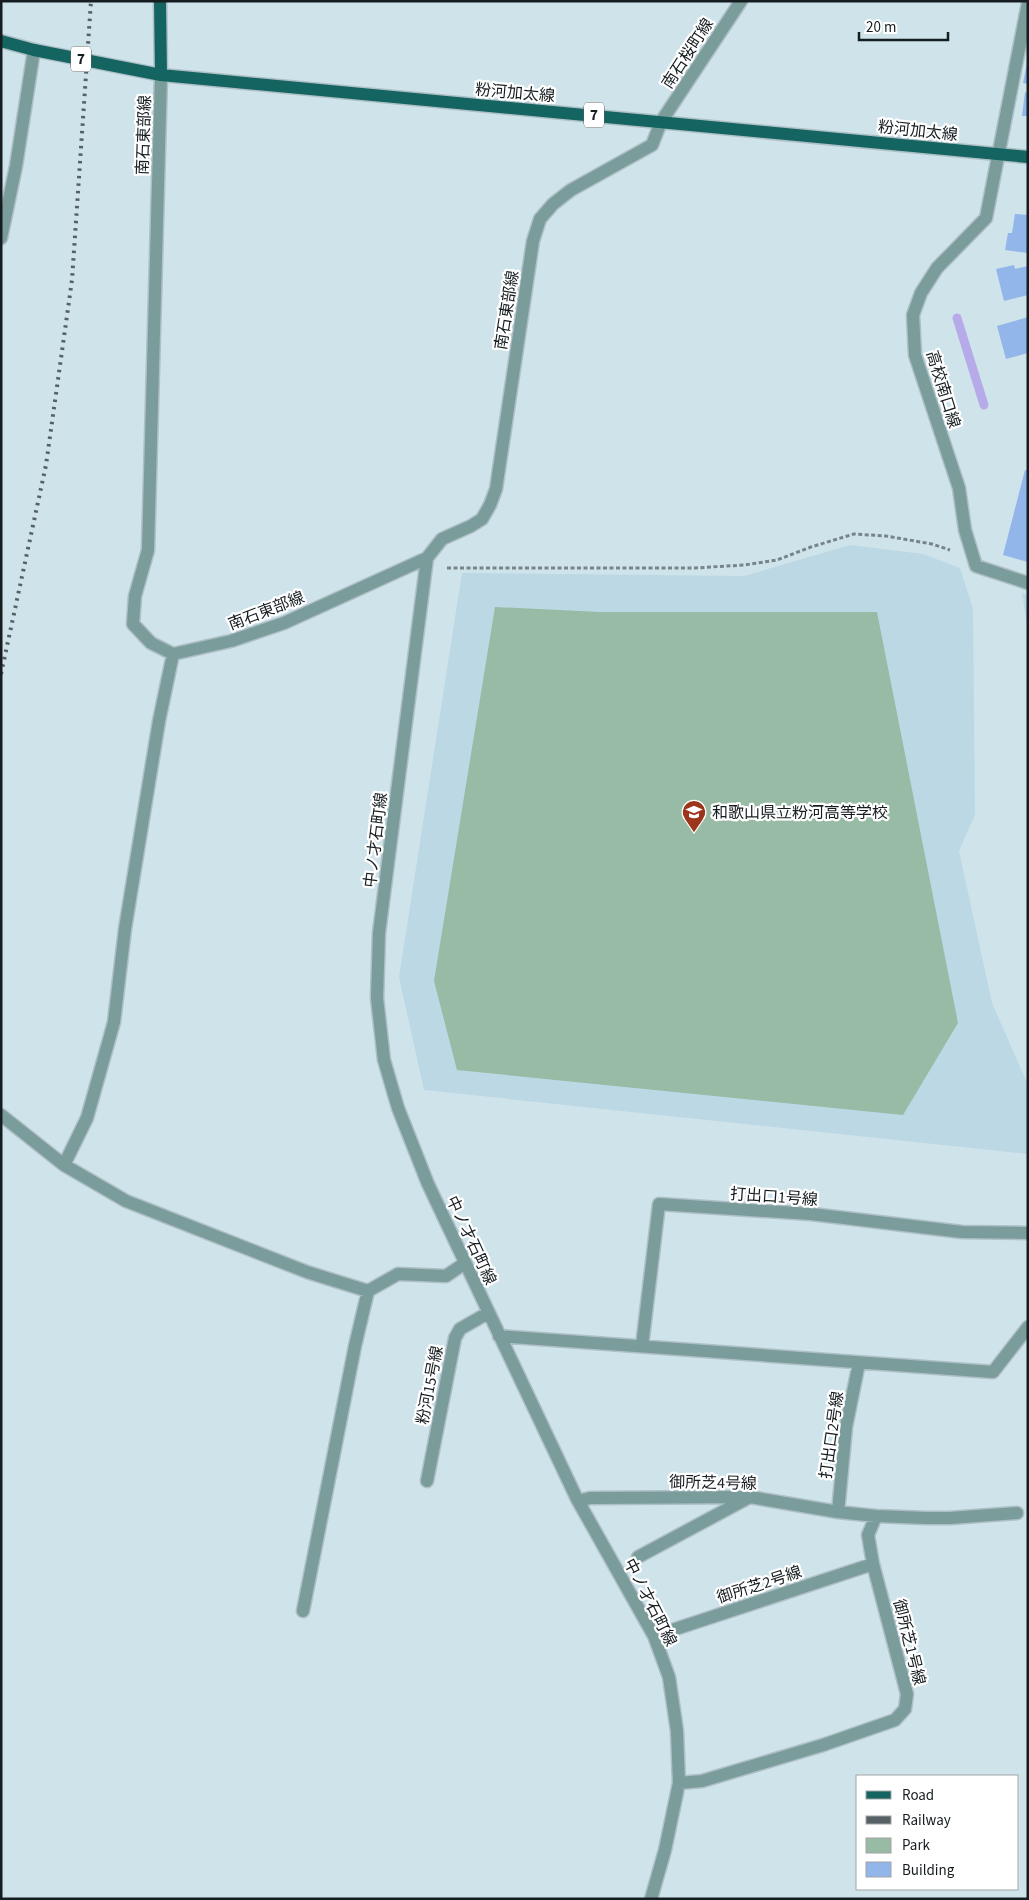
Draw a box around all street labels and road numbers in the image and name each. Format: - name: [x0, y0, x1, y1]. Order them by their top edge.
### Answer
- street label: 南石桜町線: [657, 14, 719, 93]
- road number: 7: [71, 46, 91, 72]
- street label: 粉河加太線: [474, 79, 556, 107]
- street label: 南石東部線: [132, 95, 156, 175]
- road number: 7: [584, 102, 604, 128]
- street label: 粉河加太線: [877, 116, 959, 146]
- street label: 南石東部線: [490, 269, 524, 351]
- street label: 高校南口線: [921, 348, 965, 431]
- street label: 南石東部線: [225, 586, 308, 636]
- street label: 中ノ才石町線: [359, 791, 393, 889]
- street label: 打出口1号線: [729, 1183, 819, 1211]
- street label: 中ノ才石町線: [441, 1192, 501, 1289]
- street label: 粉河15号線: [412, 1344, 448, 1427]
- street label: 打出口2号線: [815, 1390, 849, 1480]
- street label: 御所芝4号線: [669, 1471, 757, 1495]
- street label: 中ノ才石町線: [619, 1555, 682, 1650]
- street label: 御所芝2号線: [714, 1561, 805, 1609]
- street label: 御所芝1号線: [888, 1597, 930, 1688]

